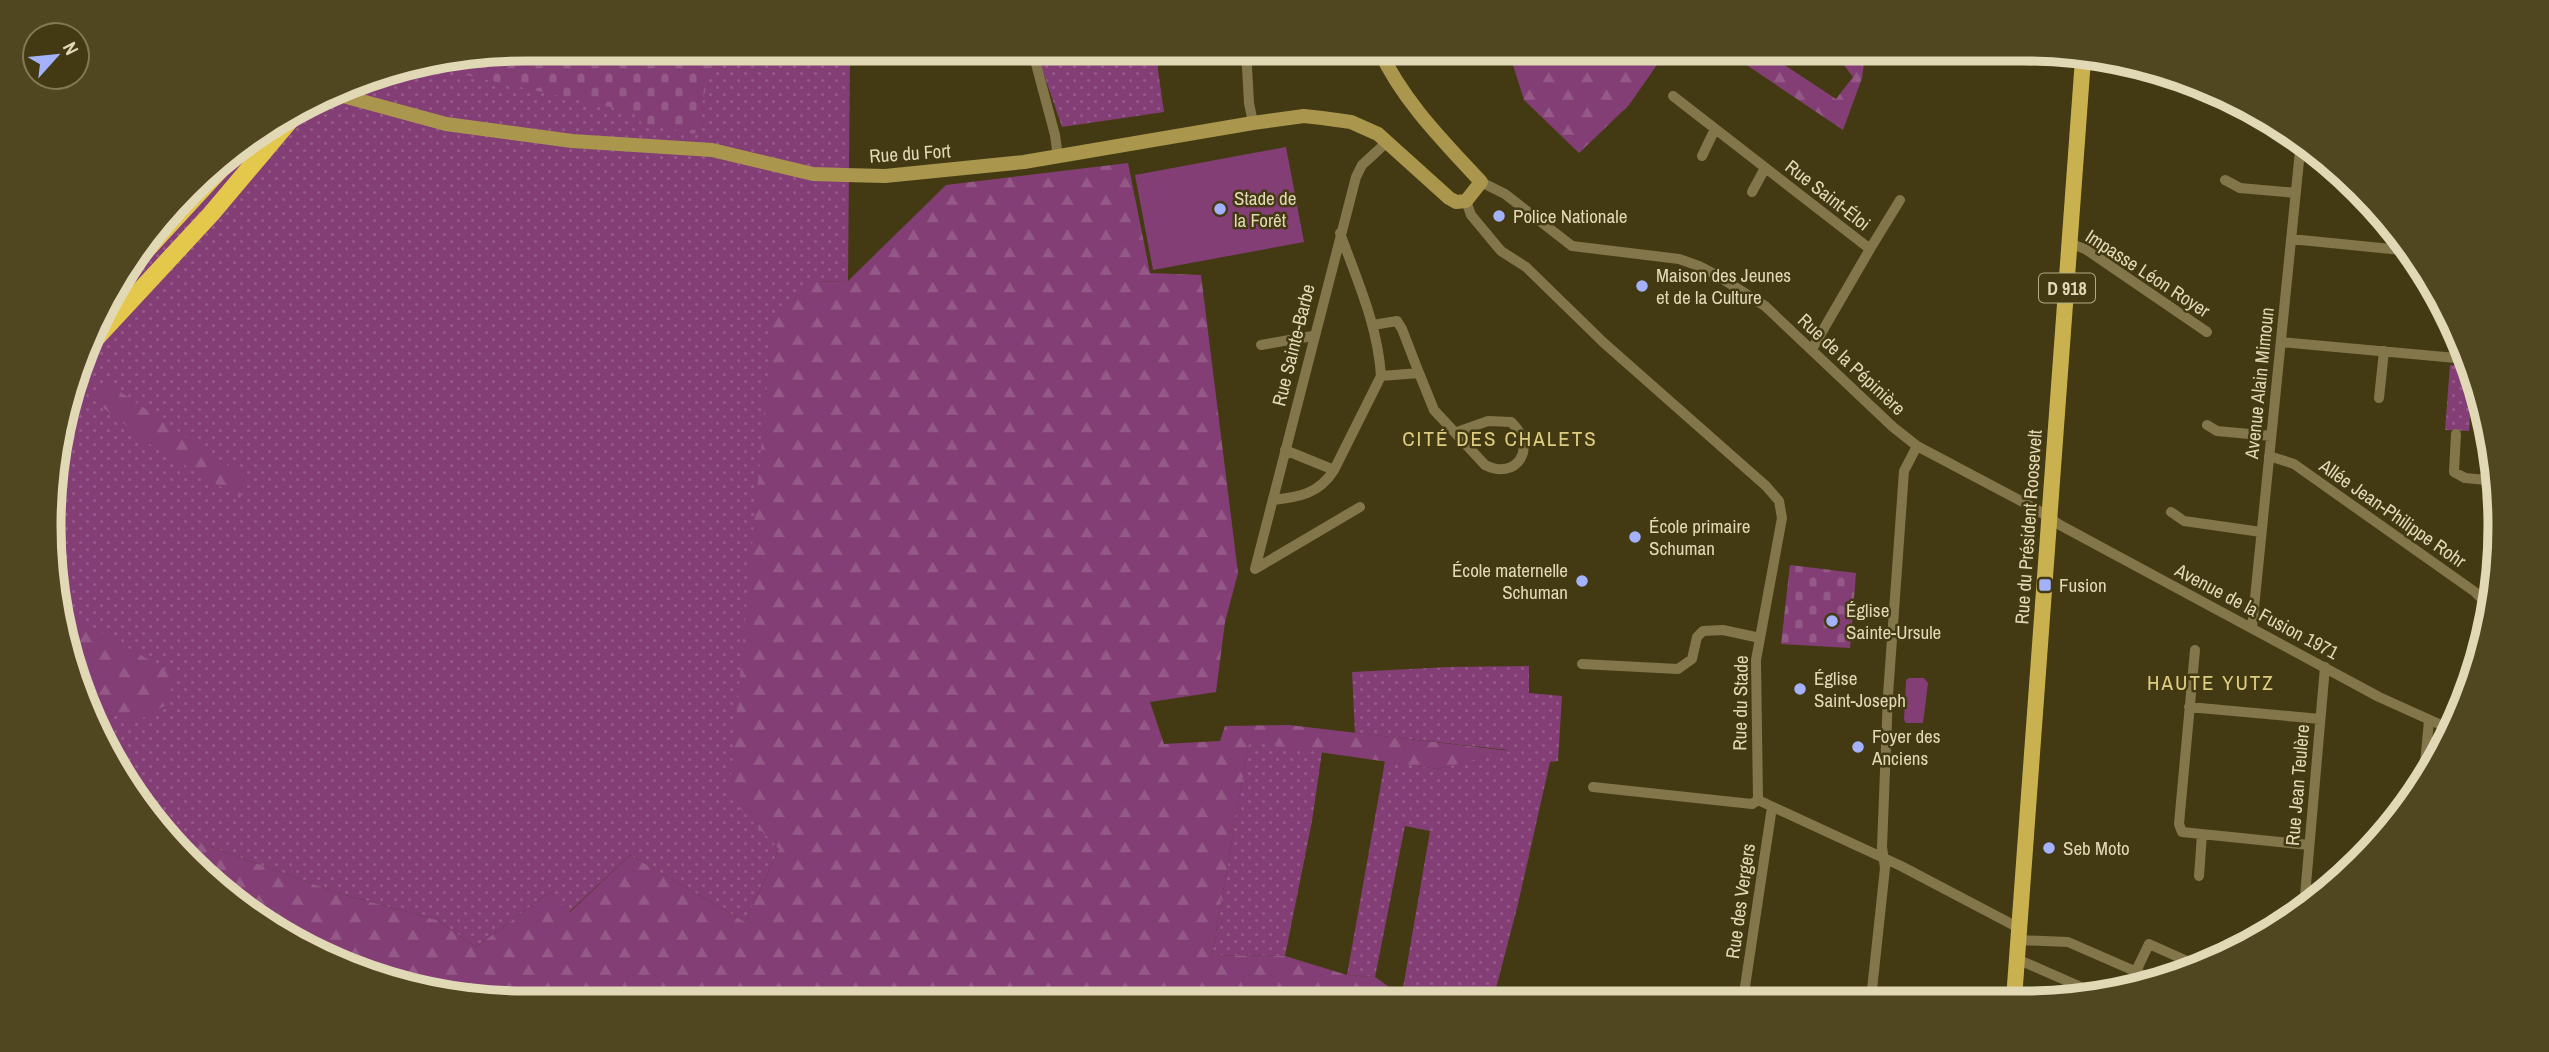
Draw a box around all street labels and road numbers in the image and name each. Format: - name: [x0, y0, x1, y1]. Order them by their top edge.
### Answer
- street label: Rue du Fort: [868, 137, 952, 169]
- street label: Rue Saint-Éloi: [1780, 154, 1876, 236]
- street label: Impasse Léon Royer: [2081, 223, 2216, 323]
- road number: D 918: [2039, 274, 2095, 302]
- street label: Rue Sainte-Barbe: [1265, 281, 1321, 409]
- street label: Avenue Alain Mimoun: [2238, 306, 2280, 461]
- street label: Rue de la Pépinière: [1792, 307, 1912, 421]
- street label: Rue du Président Roosevelt: [2008, 428, 2048, 625]
- street label: Allée Jean-Philippe Rohr: [2314, 452, 2472, 574]
- street label: Avenue de la Fusion 1971: [2170, 556, 2344, 665]
- street label: Rue du Stade: [1726, 655, 1754, 751]
- street label: Rue Jean Teulère: [2279, 723, 2315, 847]
- street label: Rue des Vergers: [1719, 842, 1761, 960]

